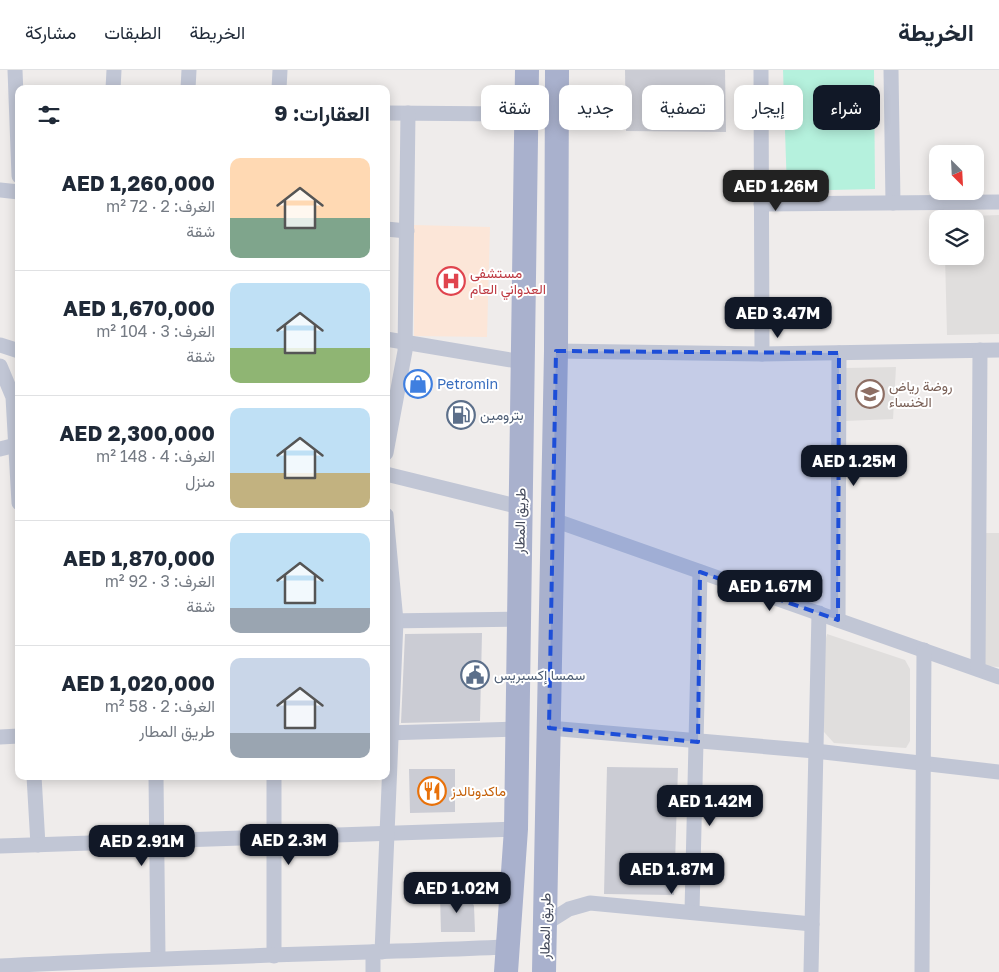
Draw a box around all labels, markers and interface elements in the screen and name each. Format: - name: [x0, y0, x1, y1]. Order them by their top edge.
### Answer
- text: الخريطة: [898, 17, 974, 46]
- text: مشاركة: [25, 21, 76, 43]
- text: الطبقات: [104, 21, 161, 43]
- text: الخريطة: [189, 21, 245, 43]
- chip: شقة: [481, 85, 549, 130]
- chip: جديد: [559, 85, 632, 130]
- chip: تصفية: [642, 85, 724, 130]
- chip: إيجار: [734, 85, 803, 130]
- chip: شراء: [813, 85, 880, 130]
- text: العقارات: 9: [274, 100, 370, 126]
- icon: filters: [35, 101, 63, 129]
- north arrow: [929, 145, 984, 200]
- map controls: [929, 145, 984, 265]
- text: AED 1,260,000: [62, 170, 215, 196]
- pin: AED 1.26M: [719, 170, 833, 212]
- text: AED 1.26M: [734, 176, 818, 196]
- icon: home: [270, 178, 330, 238]
- text: الغرف: 2 · 72 m²: [106, 196, 215, 216]
- button: layers: [929, 210, 984, 265]
- text: شقة: [186, 221, 215, 241]
- place label: مستشفى العدواني العام: [470, 264, 546, 301]
- hospital icon: مستشفى العدواني العام: [436, 266, 466, 296]
- text: AED 1,670,000: [63, 295, 215, 321]
- pin: AED 3.47M: [721, 296, 835, 339]
- icon: home: [270, 303, 330, 363]
- text: AED 3.47M: [736, 303, 820, 323]
- text: الغرف: 3 · 104 m²: [96, 321, 215, 341]
- text: شقة: [186, 346, 215, 366]
- shop icon: Petromin: [403, 369, 433, 399]
- place label: Petromin: [437, 375, 498, 392]
- place label: روضة رياض الخنساء: [889, 377, 953, 410]
- school or university icon: روضة رياض الخنساء: [855, 379, 885, 409]
- fuel station icon: بترومين: [446, 400, 476, 430]
- place label: بترومين: [480, 406, 524, 424]
- text: AED 2,300,000: [59, 420, 215, 446]
- icon: home: [270, 428, 330, 488]
- pin: AED 1.25M: [797, 444, 911, 487]
- text: الغرف: 4 · 148 m²: [96, 446, 215, 466]
- text: AED 1.25M: [812, 451, 896, 471]
- text: منزل: [185, 471, 215, 491]
- street label: طريق المطار: [510, 488, 530, 555]
- text: AED 1,870,000: [63, 545, 215, 571]
- icon: home: [270, 553, 330, 613]
- pin: AED 1.67M: [713, 570, 827, 612]
- text: الغرف: 3 · 92 m²: [105, 571, 215, 591]
- text: AED 1.67M: [728, 576, 812, 596]
- text: شقة: [186, 596, 215, 616]
- public building icon: سمسا إكسبريس: [460, 660, 490, 690]
- place label: سمسا إكسبريس: [494, 666, 585, 685]
- text: AED 1,020,000: [61, 670, 215, 696]
- icon: home: [270, 678, 330, 738]
- text: الغرف: 2 · 58 m²: [105, 696, 215, 716]
- text: طريق المطار: [139, 721, 215, 741]
- restaurant icon: ماكدونالدز: [417, 776, 447, 806]
- place label: ماكدونالدز: [450, 782, 506, 800]
- pin: AED 1.42M: [653, 784, 767, 827]
- text: AED 1.42M: [668, 791, 752, 811]
- pin: AED 2.91M: [85, 824, 199, 867]
- pin: AED 2.3M: [237, 824, 341, 866]
- text: AED 2.3M: [251, 830, 327, 850]
- text: AED 2.91M: [100, 831, 184, 851]
- pin: AED 1.87M: [615, 852, 729, 895]
- text: AED 1.87M: [630, 859, 714, 879]
- pin: AED 1.02M: [400, 872, 514, 914]
- text: AED 1.02M: [415, 878, 499, 898]
- street label: طريق المطار: [535, 893, 555, 960]

